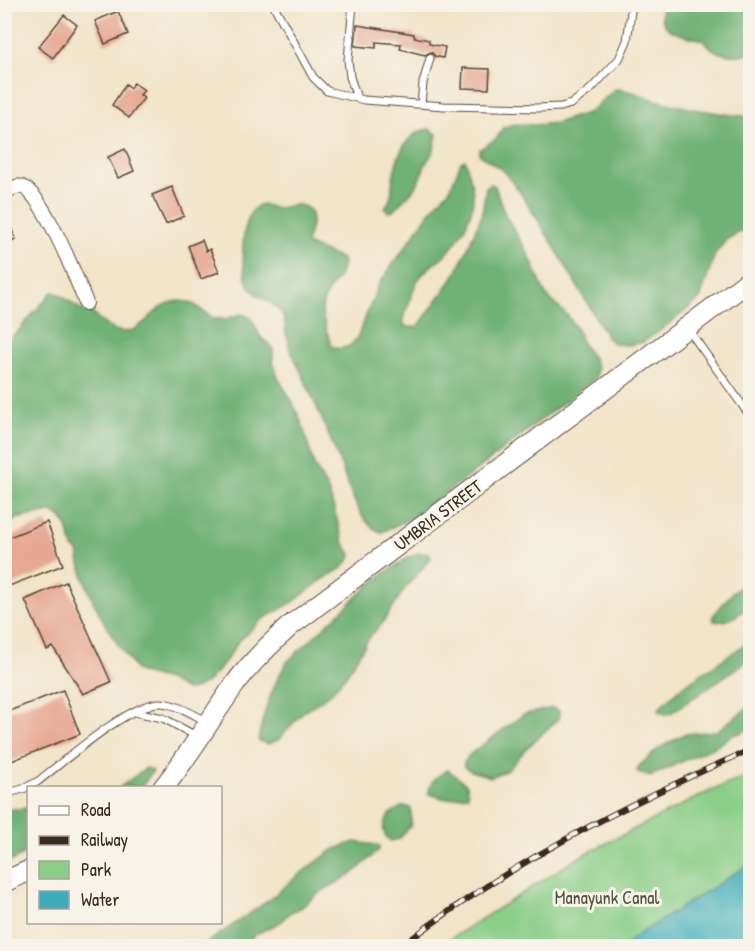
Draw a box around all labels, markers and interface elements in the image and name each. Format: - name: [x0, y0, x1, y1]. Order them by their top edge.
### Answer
- street label: UMBRIA STREET: [389, 473, 488, 556]
- legend: [27, 786, 222, 924]
- text: Road: [81, 797, 111, 822]
- text: Railway: [81, 827, 128, 852]
- text: Park: [81, 857, 112, 882]
- park label: Manayunk Canal: [555, 885, 659, 910]
- text: Water: [81, 887, 119, 912]

